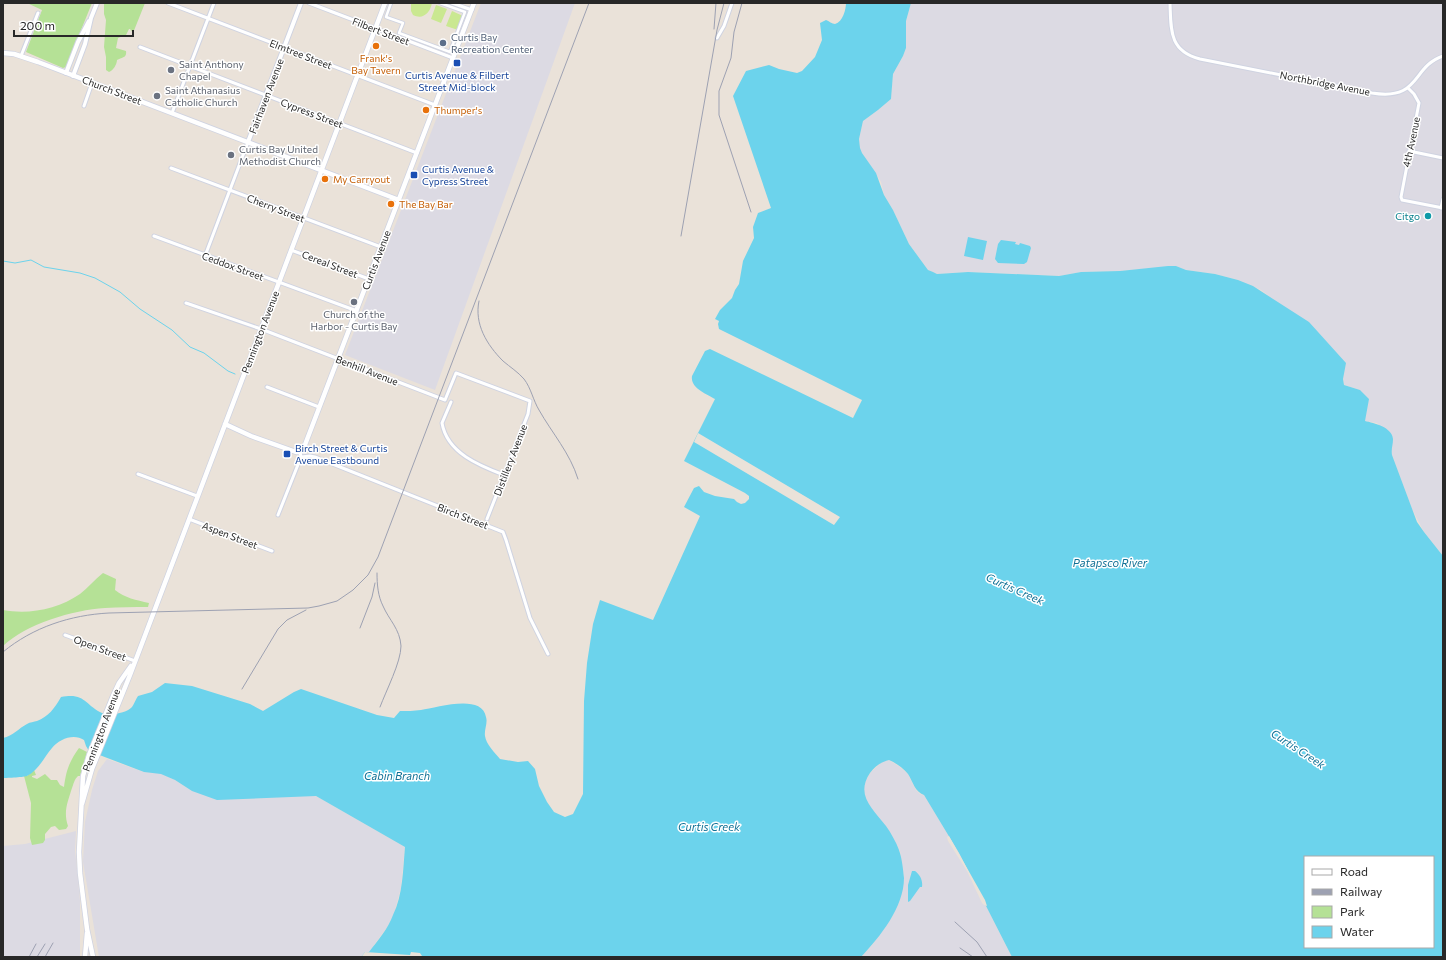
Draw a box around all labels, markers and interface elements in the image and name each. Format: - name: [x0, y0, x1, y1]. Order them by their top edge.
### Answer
- scale bar: [14, 12, 133, 38]
- street label: Filbert Street: [351, 15, 411, 47]
- text: 200 m: [20, 18, 55, 32]
- place label: Curtis Bay Recreation Center: [451, 31, 533, 55]
- street label: Elmtree Street: [268, 37, 334, 71]
- marker: Curtis Bay Recreation Center: [438, 38, 448, 48]
- marker: Frank's Bay Tavern: [371, 41, 381, 51]
- place label: Frank's Bay Tavern: [351, 52, 401, 76]
- street label: Fairhaven Avenue: [246, 57, 286, 135]
- place label: Saint Anthony Chapel: [179, 58, 244, 82]
- marker: Curtis Avenue & Filbert Street Mid-block: [452, 58, 462, 68]
- marker: Saint Anthony Chapel: [166, 65, 176, 75]
- street label: Northbridge Avenue: [1279, 68, 1371, 98]
- place label: Curtis Avenue & Filbert Street Mid-block: [405, 69, 509, 93]
- street label: Church Street: [81, 73, 143, 107]
- place label: Saint Athanasius Catholic Church: [165, 84, 241, 108]
- marker: Saint Athanasius Catholic Church: [152, 91, 162, 101]
- street label: Cypress Street: [279, 96, 345, 130]
- place label: Thumper's: [434, 104, 483, 116]
- marker: Thumper's: [421, 105, 431, 115]
- street label: 4th Avenue: [1400, 116, 1422, 168]
- place label: Curtis Bay United Methodist Church: [239, 143, 321, 167]
- marker: Curtis Bay United Methodist Church: [226, 150, 236, 160]
- place label: Curtis Avenue & Cypress Street: [422, 163, 495, 187]
- marker: Curtis Avenue & Cypress Street: [409, 170, 419, 180]
- place label: My Carryout: [333, 173, 390, 185]
- marker: My Carryout: [320, 174, 330, 184]
- street label: Cherry Street: [245, 191, 307, 225]
- place label: The Bay Bar: [399, 198, 453, 210]
- marker: The Bay Bar: [386, 199, 396, 209]
- place label: Citgo: [1395, 210, 1420, 222]
- marker: Citgo: [1423, 211, 1433, 221]
- street label: Curtis Avenue: [359, 228, 393, 292]
- street label: Cereal Street: [300, 248, 360, 280]
- street label: Ceddox Street: [200, 249, 266, 283]
- street label: Pennington Avenue: [239, 289, 281, 375]
- marker: Church of the Harbor - Curtis Bay: [349, 297, 359, 307]
- place label: Church of the Harbor - Curtis Bay: [311, 308, 397, 332]
- street label: Benhill Avenue: [334, 353, 400, 387]
- street label: Distillery Avenue: [491, 422, 529, 498]
- place label: Birch Street & Curtis Avenue Eastbound: [295, 442, 388, 466]
- marker: Birch Street & Curtis Avenue Eastbound: [282, 449, 292, 459]
- street label: Birch Street: [436, 501, 490, 531]
- street label: Aspen Street: [201, 519, 259, 551]
- water label: Patapsco River: [1073, 556, 1148, 569]
- water label: Curtis Creek: [984, 570, 1047, 607]
- street label: Open Street: [72, 633, 128, 663]
- street label: Pennington Avenue: [80, 687, 122, 773]
- water label: Curtis Creek: [1269, 726, 1329, 771]
- water label: Cabin Branch: [364, 769, 430, 782]
- water label: Curtis Creek: [678, 820, 741, 833]
- legend: [1304, 856, 1434, 948]
- text: Road: [1340, 864, 1368, 878]
- text: Railway: [1340, 884, 1382, 898]
- text: Park: [1340, 904, 1366, 918]
- text: Water: [1340, 924, 1374, 938]

